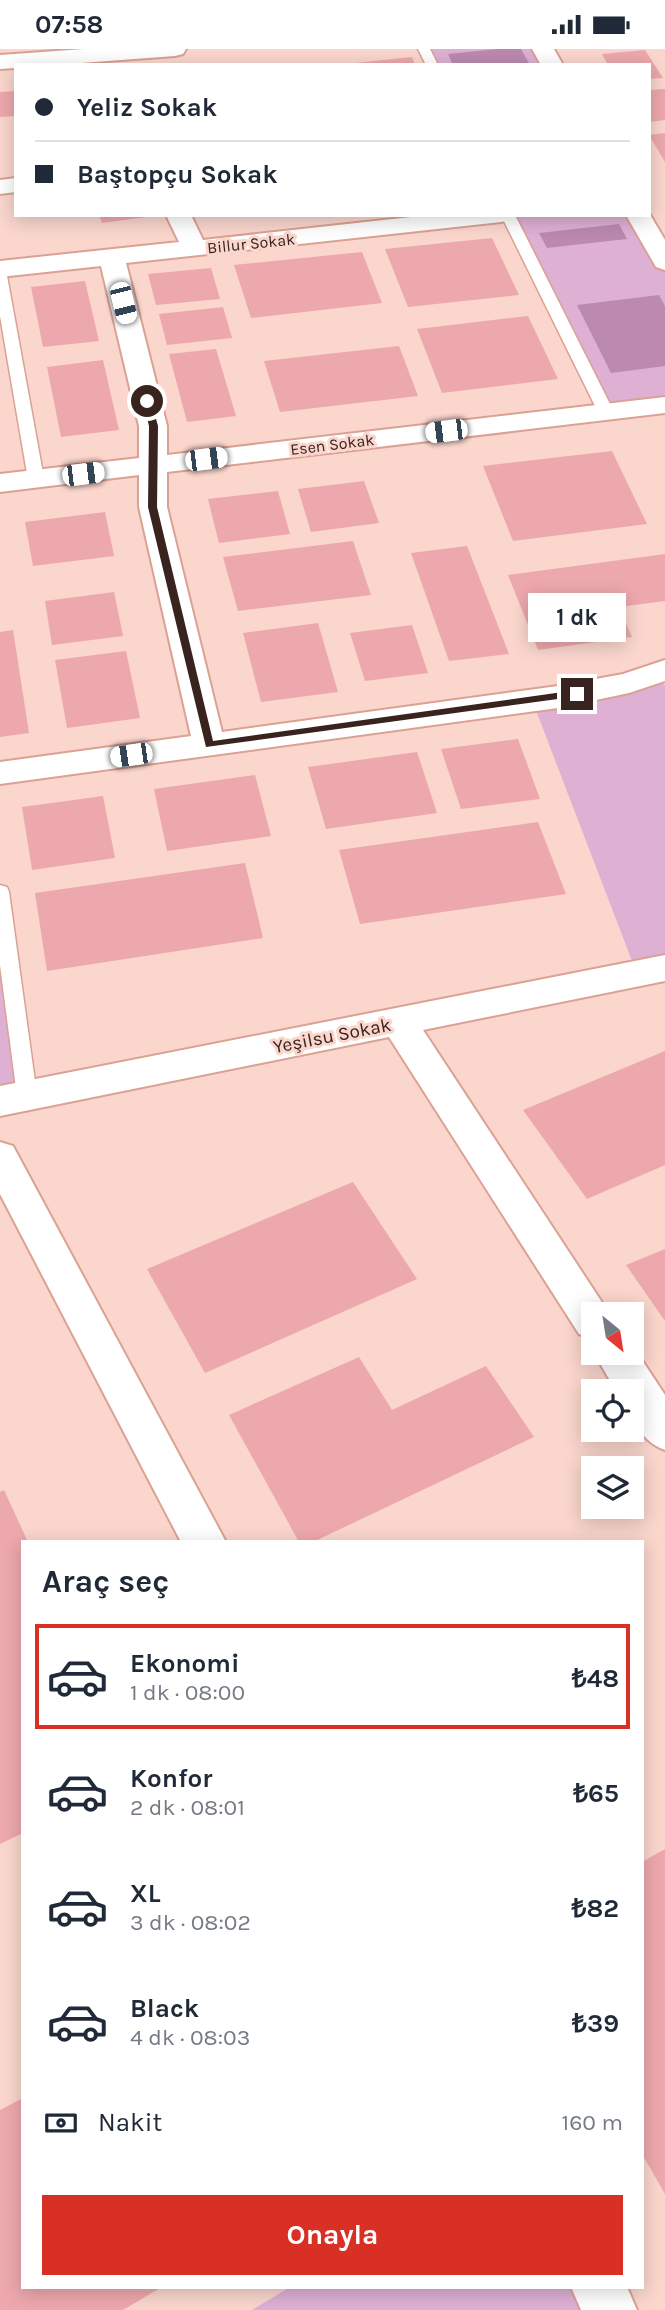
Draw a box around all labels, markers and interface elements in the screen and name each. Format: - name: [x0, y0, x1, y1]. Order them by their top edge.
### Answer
- text: 07:58: [35, 9, 103, 40]
- text: Yeliz Sokak: [77, 92, 217, 123]
- text: Baştopçu Sokak: [77, 159, 278, 190]
- street label: Billur Sokak: [206, 229, 296, 258]
- car: [108, 280, 139, 326]
- route start: [131, 385, 163, 417]
- car: [424, 418, 469, 444]
- street label: Esen Sokak: [289, 430, 375, 459]
- car: [184, 446, 229, 472]
- car: [61, 461, 106, 487]
- callout: 1 dk: [528, 593, 626, 641]
- text: 1 dk: [556, 604, 598, 631]
- route end: [561, 678, 593, 710]
- car: [109, 742, 154, 768]
- street label: Yeşilsu Sokak: [271, 1014, 393, 1058]
- north arrow: [581, 1302, 644, 1365]
- map controls: [581, 1302, 644, 1519]
- button: locate: [581, 1379, 644, 1442]
- button: layers: [581, 1456, 644, 1519]
- text: Araç seç: [42, 1563, 169, 1600]
- icon: car: [46, 1645, 109, 1708]
- text: Ekonomi: [130, 1648, 239, 1679]
- text: ₺48: [572, 1663, 619, 1694]
- text: 1 dk · 08:00: [130, 1679, 245, 1706]
- icon: car: [46, 1760, 109, 1823]
- text: Konfor: [130, 1763, 212, 1794]
- text: ₺65: [573, 1778, 619, 1809]
- text: 2 dk · 08:01: [130, 1794, 245, 1821]
- icon: car: [46, 1875, 109, 1938]
- text: XL: [130, 1878, 161, 1909]
- text: ₺82: [572, 1893, 619, 1924]
- text: 3 dk · 08:02: [130, 1909, 251, 1936]
- icon: car: [46, 1990, 109, 2053]
- text: Black: [130, 1993, 199, 2024]
- text: ₺39: [572, 2008, 619, 2039]
- text: 4 dk · 08:03: [130, 2024, 250, 2051]
- icon: cash: [42, 2104, 80, 2142]
- text: Nakit: [98, 2107, 162, 2138]
- text: 160 m: [562, 2109, 623, 2136]
- button: Onayla: [42, 2195, 623, 2275]

